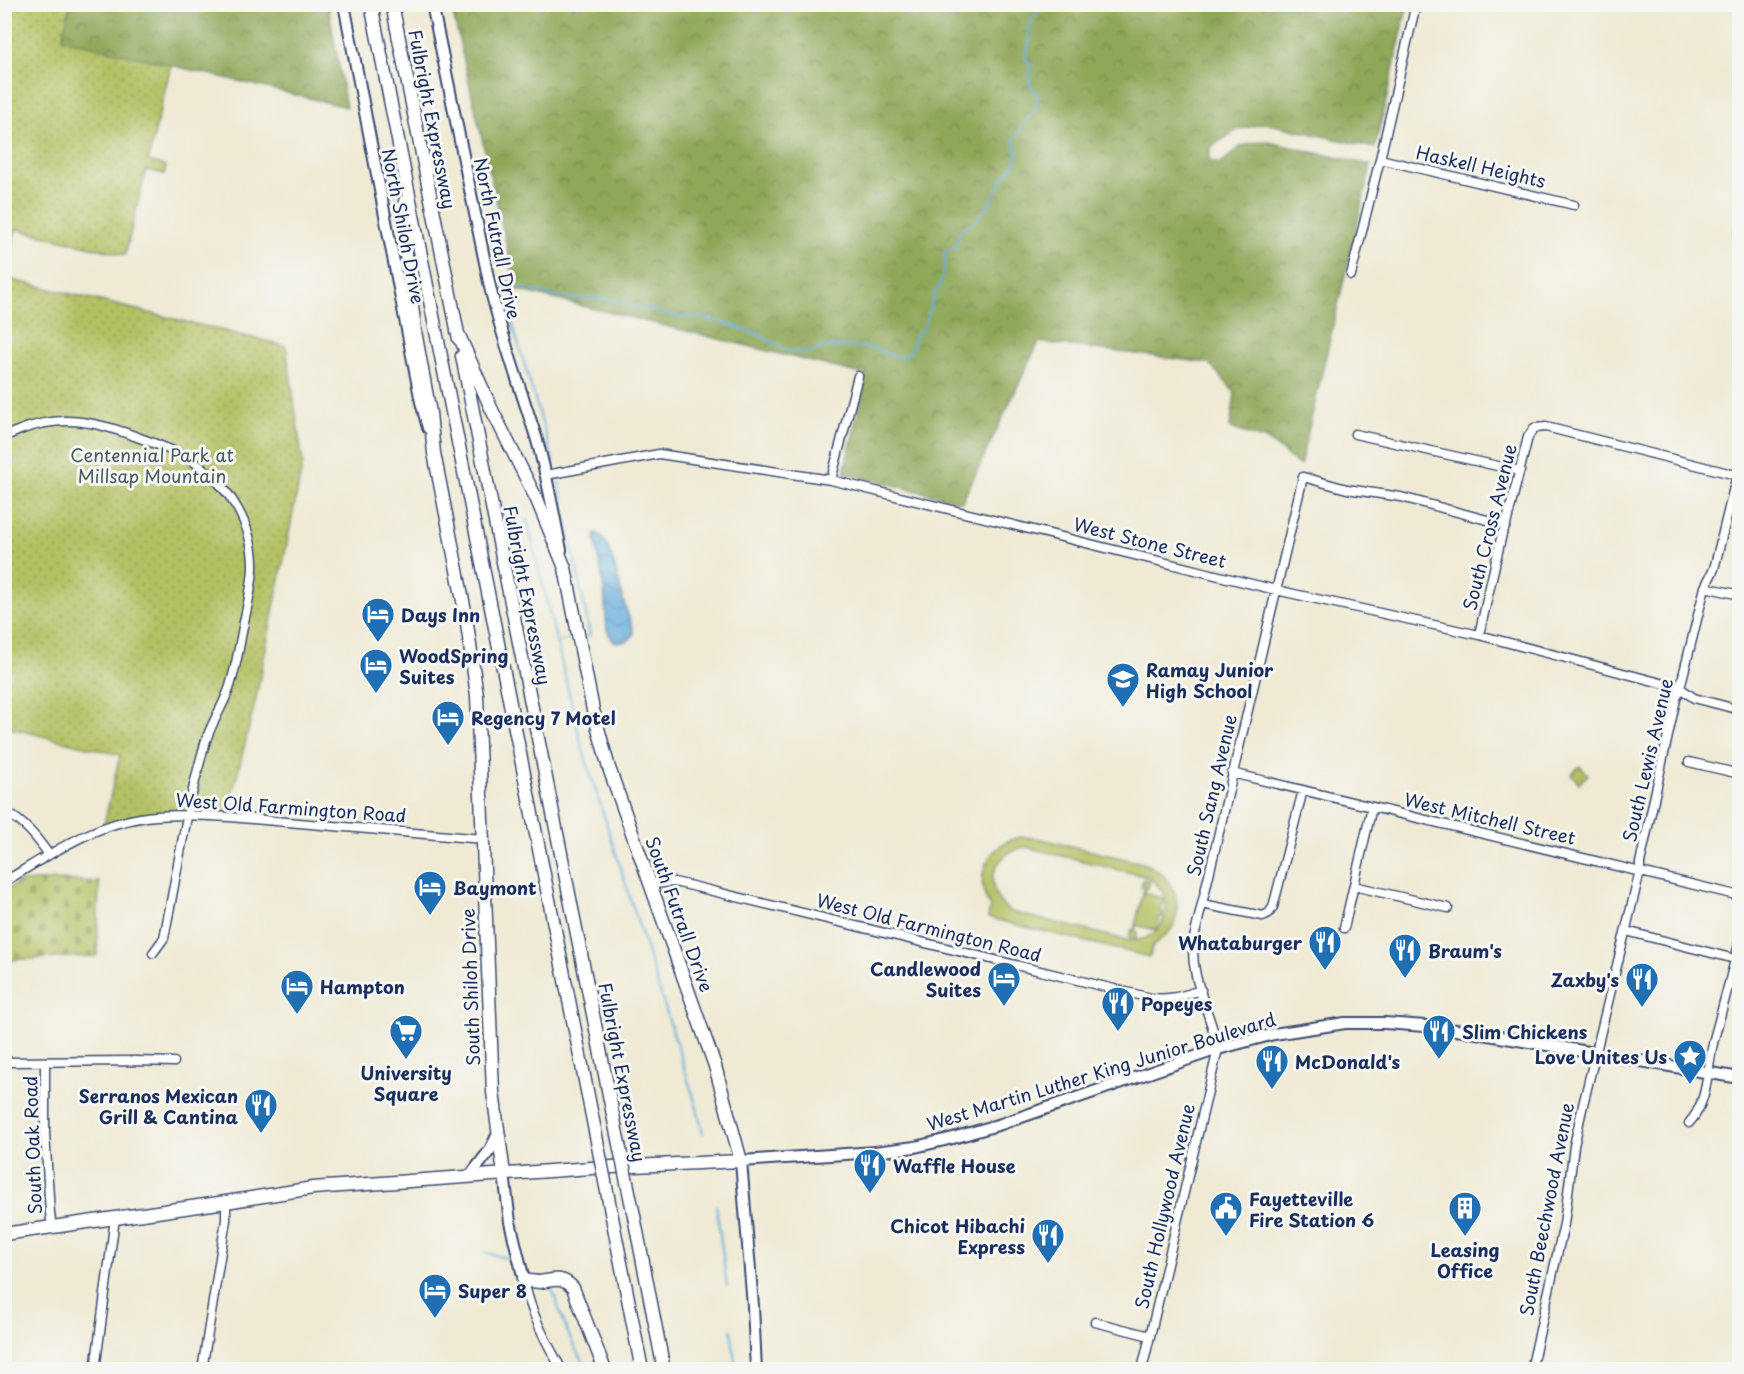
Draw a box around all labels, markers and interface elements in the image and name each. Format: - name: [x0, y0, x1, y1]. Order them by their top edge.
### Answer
- street label: Fulbright Expressway: [402, 27, 464, 211]
- street label: Haskell Heights: [1414, 138, 1548, 194]
- street label: North Shiloh Drive: [376, 146, 432, 306]
- street label: North Futrall Drive: [468, 155, 528, 321]
- park label: Centennial Park at Millsap Mountain: [70, 441, 234, 489]
- street label: South Cross Avenue: [1455, 441, 1523, 613]
- street label: Fulbright Expressway: [497, 503, 559, 687]
- street label: West Stone Street: [1071, 510, 1229, 574]
- hotel icon: Days Inn: [360, 596, 396, 643]
- place label: Days Inn: [401, 601, 480, 628]
- place label: WoodSpring Suites: [399, 642, 508, 690]
- hotel icon: WoodSpring Suites: [358, 647, 394, 694]
- place label: Ramay Junior High School: [1146, 656, 1274, 704]
- school or university icon: Ramay Junior High School: [1105, 661, 1141, 708]
- street label: South Lewis Avenue: [1615, 675, 1679, 844]
- hotel icon: Regency 7 Motel: [430, 699, 466, 746]
- place label: Regency 7 Motel: [471, 704, 616, 731]
- street label: South Sang Avenue: [1179, 711, 1243, 879]
- street label: West Old Farmington Road: [175, 785, 407, 829]
- street label: West Mitchell Street: [1402, 785, 1578, 851]
- street label: South Futrall Drive: [639, 833, 721, 995]
- hotel icon: Baymont: [412, 869, 448, 916]
- place label: Baymont: [453, 874, 537, 901]
- street label: West Old Farmington Road: [814, 886, 1044, 968]
- street label: South Shiloh Drive: [454, 908, 486, 1066]
- restaurant icon: Whataburger: [1307, 924, 1343, 971]
- place label: Whataburger: [1178, 929, 1303, 956]
- restaurant icon: Braum's: [1387, 932, 1423, 979]
- place label: Braum's: [1428, 937, 1502, 964]
- place label: Candlewood Suites: [870, 955, 981, 1003]
- hotel icon: Candlewood Suites: [986, 960, 1022, 1007]
- restaurant icon: Zaxby's: [1624, 961, 1660, 1008]
- place label: Zaxby's: [1551, 966, 1619, 993]
- hotel icon: Hampton: [279, 968, 315, 1015]
- place label: Hampton: [320, 973, 405, 1000]
- street label: Fulbright Expressway: [592, 980, 654, 1164]
- restaurant icon: Popeyes: [1100, 985, 1136, 1032]
- place label: Popeyes: [1141, 990, 1213, 1017]
- street label: West Martin Luther King Junior Boulevard: [923, 1005, 1279, 1137]
- supermarket icon: University Square: [388, 1013, 424, 1060]
- restaurant icon: Slim Chickens: [1421, 1013, 1457, 1060]
- place label: Slim Chickens: [1462, 1018, 1588, 1045]
- place icon: Love Unites Us: [1672, 1038, 1708, 1085]
- restaurant icon: McDonald's: [1254, 1043, 1290, 1090]
- place label: Love Unites Us: [1535, 1043, 1667, 1070]
- place label: McDonald's: [1295, 1048, 1401, 1075]
- place label: University Square: [360, 1059, 452, 1107]
- street label: South Oak Road: [16, 1075, 48, 1215]
- place label: Serranos Mexican Grill & Cantina: [79, 1082, 238, 1130]
- restaurant icon: Serranos Mexican Grill & Cantina: [243, 1087, 279, 1134]
- street label: South Beechwood Avenue: [1512, 1100, 1580, 1318]
- street label: South Hollywood Avenue: [1127, 1101, 1201, 1311]
- restaurant icon: Waffle House: [852, 1147, 888, 1194]
- place label: Waffle House: [893, 1152, 1016, 1179]
- place label: Fayetteville Fire Station 6: [1249, 1185, 1375, 1233]
- public building icon: Fayetteville Fire Station 6: [1208, 1190, 1244, 1237]
- building icon: Leasing Office: [1447, 1190, 1483, 1237]
- place label: Chicot Hibachi Express: [890, 1212, 1025, 1260]
- restaurant icon: Chicot Hibachi Express: [1030, 1217, 1066, 1264]
- place label: Leasing Office: [1430, 1236, 1500, 1284]
- hotel icon: Super 8: [417, 1272, 453, 1319]
- place label: Super 8: [458, 1277, 527, 1304]

